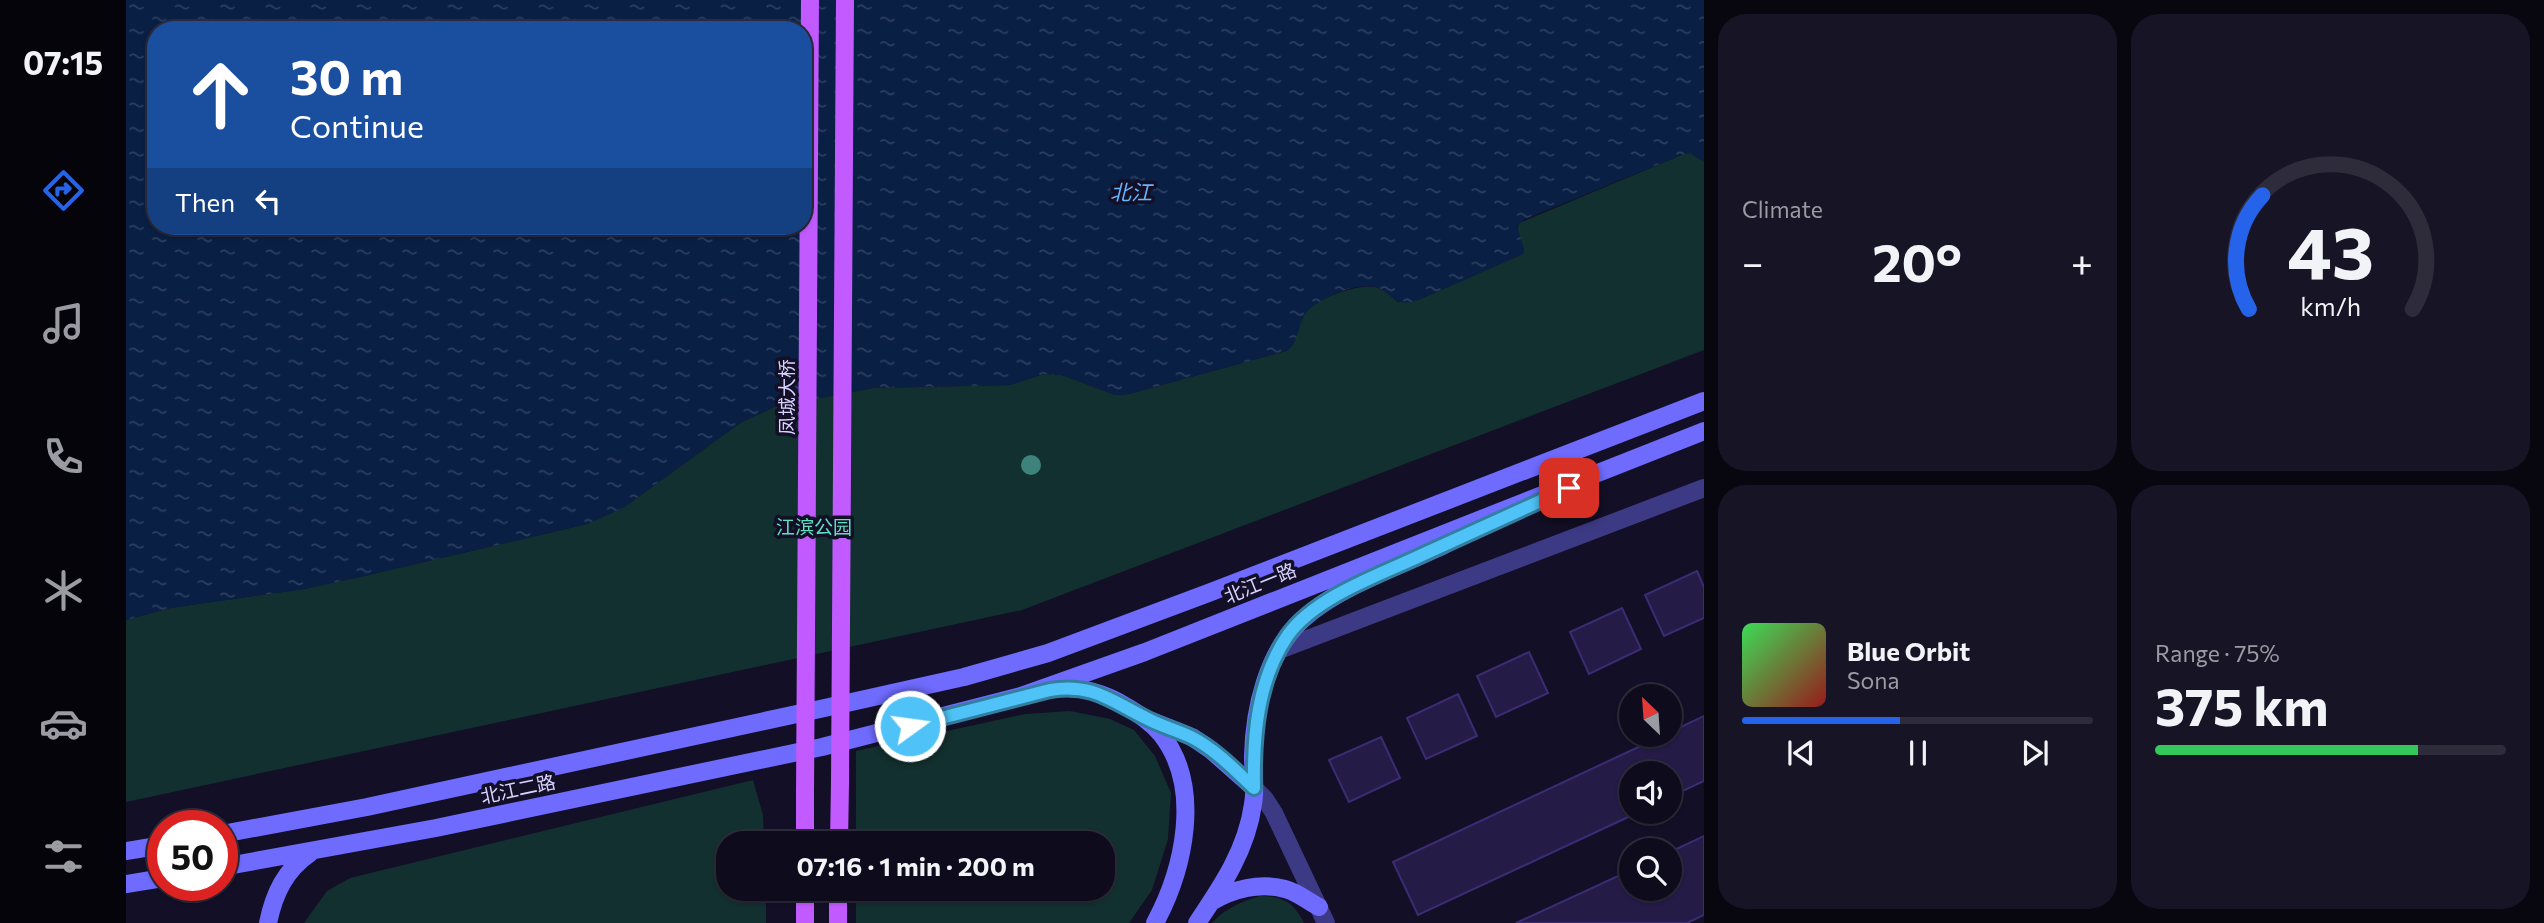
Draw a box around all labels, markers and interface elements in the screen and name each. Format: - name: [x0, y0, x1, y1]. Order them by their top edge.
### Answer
- text: 07:15: [23, 42, 103, 82]
- text: 30 m: [290, 45, 403, 105]
- icon: ahead: [175, 49, 266, 140]
- text: Continue: [290, 105, 424, 145]
- icon: directions: [39, 166, 88, 215]
- water label: 北江: [1110, 179, 1154, 204]
- icon: left: [249, 182, 287, 220]
- text: Then: [175, 186, 235, 217]
- text: Climate: [1742, 195, 1823, 223]
- text: 43: [2287, 205, 2374, 294]
- text: 20°: [1872, 229, 1962, 293]
- text: −: [1742, 238, 1764, 285]
- text: +: [2071, 238, 2093, 285]
- text: km/h: [2300, 290, 2361, 320]
- icon: music: [39, 299, 88, 348]
- street label: 凤城大桥: [775, 359, 798, 435]
- icon: phone: [39, 432, 88, 481]
- pin: [1539, 458, 1599, 518]
- icon: arrive: [1550, 469, 1588, 507]
- park label: 江滨公园: [776, 515, 852, 538]
- street label: 北江一路: [1220, 558, 1299, 607]
- icon: climate: [39, 566, 88, 615]
- text: Blue Orbit: [1847, 635, 1970, 666]
- text: Range · 75%: [2155, 639, 2280, 667]
- text: Sona: [1847, 666, 1899, 694]
- text: 375 km: [2155, 673, 2329, 737]
- north arrow: [1619, 684, 1682, 747]
- map controls: [1619, 684, 1682, 901]
- position arrow: [873, 689, 947, 763]
- icon: car: [39, 699, 88, 748]
- icon: previous: [1782, 734, 1820, 772]
- icon: pause: [1899, 734, 1937, 772]
- icon: next: [2016, 734, 2054, 772]
- button: sound: [1619, 761, 1682, 824]
- street label: 北江二路: [478, 769, 557, 808]
- speed limit sign: 50: [147, 810, 238, 901]
- icon: filters: [39, 832, 88, 881]
- button: search: [1619, 838, 1682, 901]
- text: 07:16 · 1 min · 200 m: [796, 850, 1035, 881]

